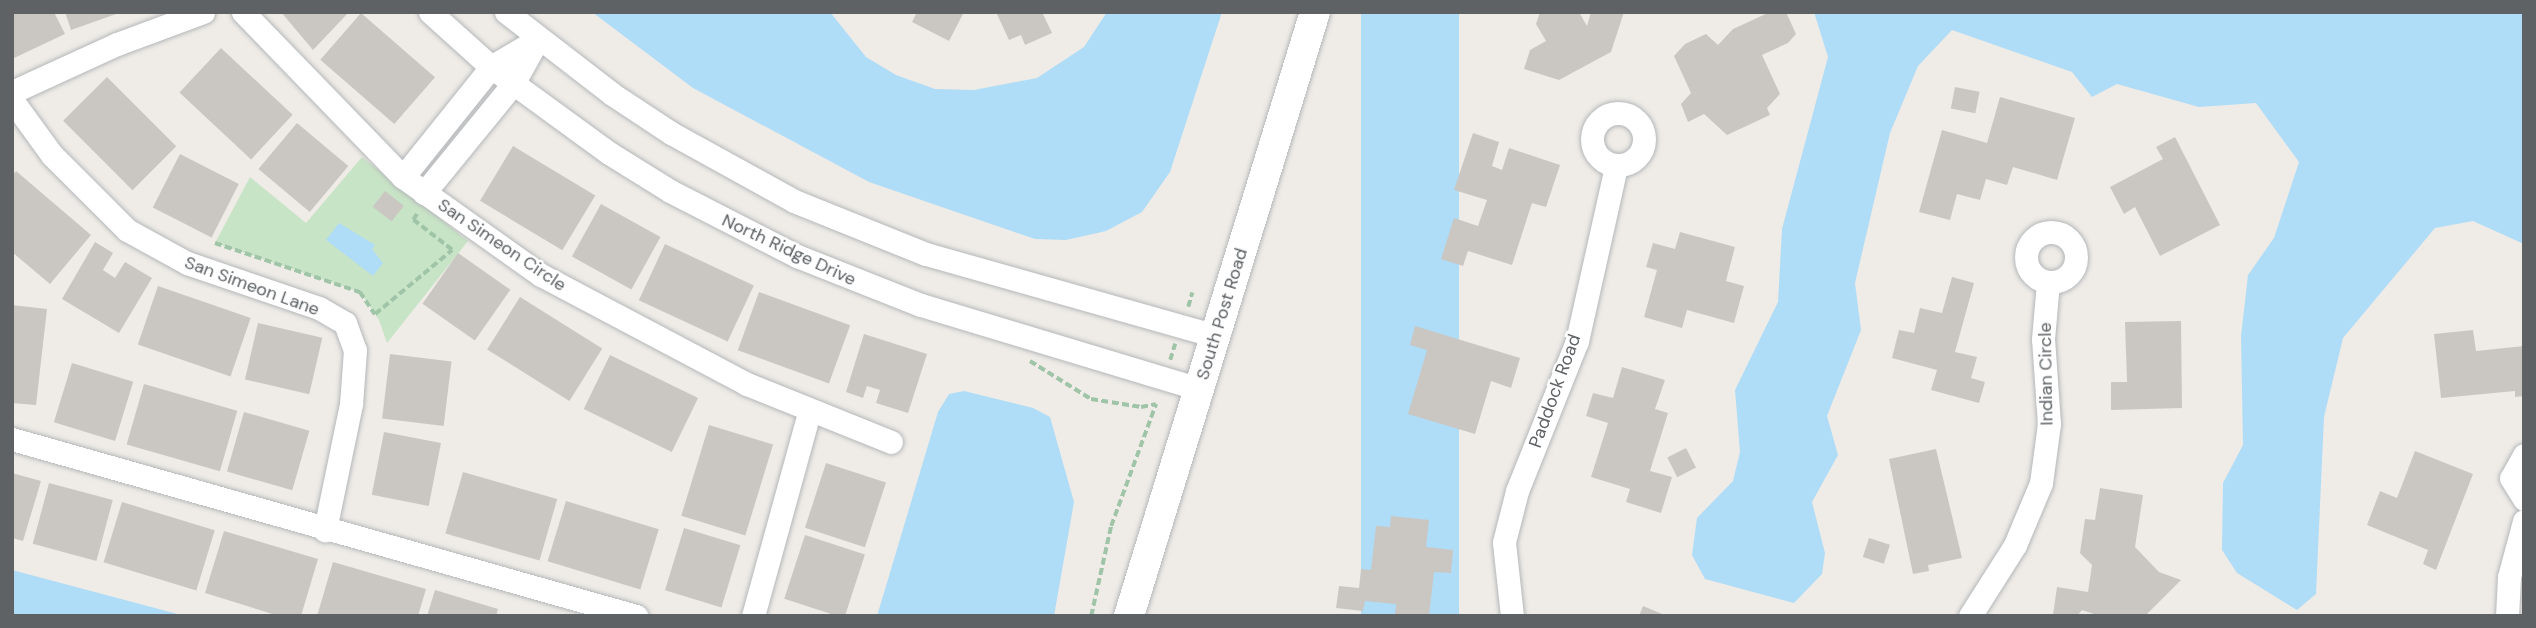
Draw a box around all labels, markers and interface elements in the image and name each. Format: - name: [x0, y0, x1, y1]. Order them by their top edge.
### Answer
- street label: San Simeon Circle: [434, 194, 570, 296]
- street label: North Ridge Drive: [718, 209, 860, 291]
- street label: South Post Road: [1192, 246, 1252, 382]
- street label: San Simeon Lane: [182, 252, 322, 320]
- street label: Indian Circle: [2034, 322, 2058, 426]
- street label: Paddock Road: [1524, 331, 1586, 451]

